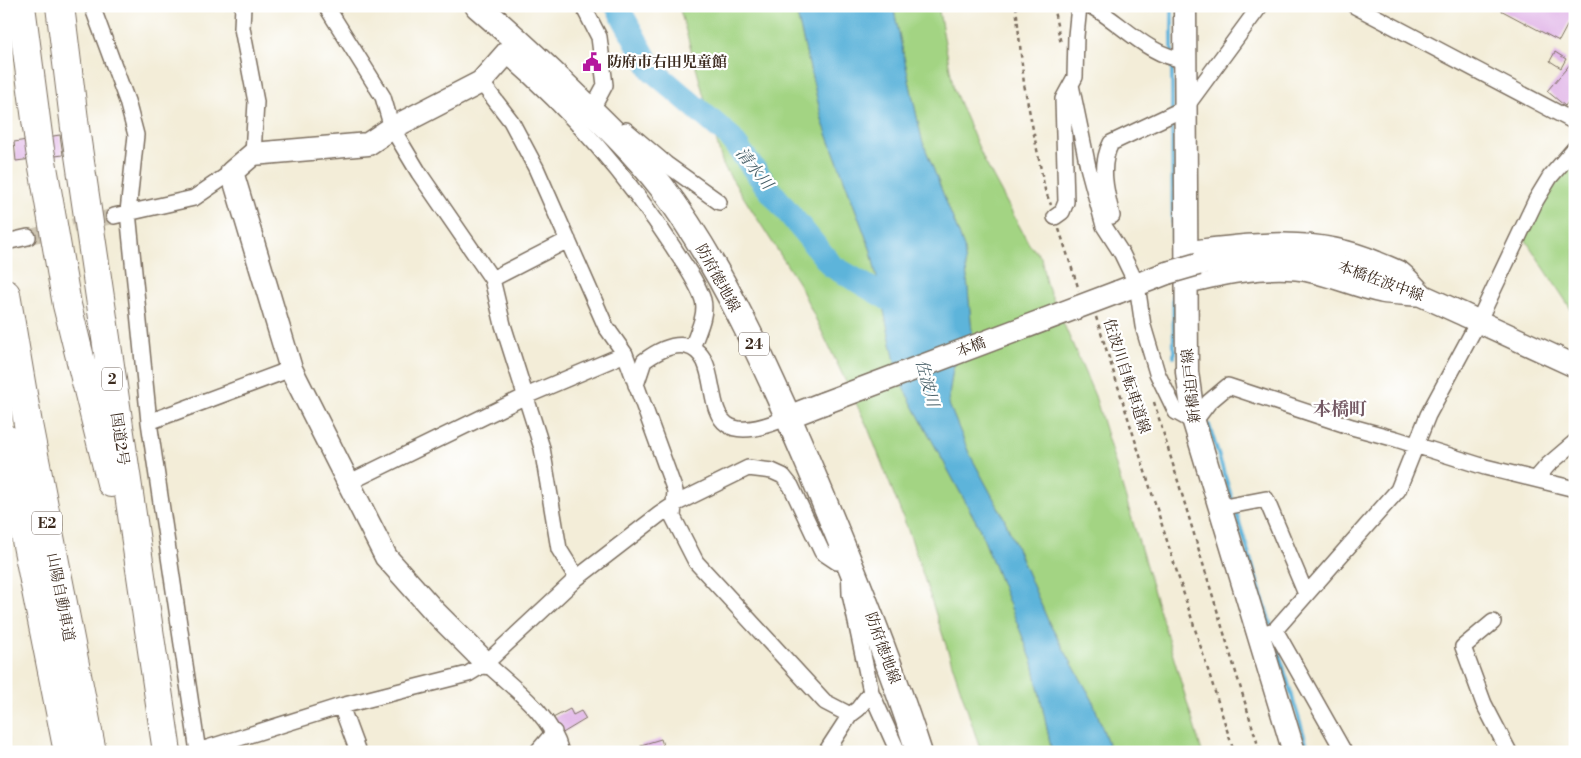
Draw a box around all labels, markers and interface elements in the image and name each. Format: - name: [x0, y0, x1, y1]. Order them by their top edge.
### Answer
- public building icon: 防府市右田児童館: [581, 51, 603, 73]
- place label: 防府市右田児童館: [607, 53, 727, 72]
- water label: 清水川: [731, 144, 778, 195]
- street label: 防府徳地線: [691, 241, 744, 316]
- street label: 本橋佐波中線: [1335, 257, 1426, 306]
- street label: 佐波川自転車道線: [1099, 316, 1154, 436]
- road number: 24: [739, 332, 769, 356]
- street label: 本橋: [954, 333, 989, 362]
- street label: 新橋迫戸線: [1178, 348, 1205, 424]
- water label: 佐波川: [911, 357, 943, 411]
- road number: 2: [102, 368, 122, 390]
- district label: 本橋町: [1313, 398, 1367, 421]
- street label: 国道2号: [106, 411, 133, 467]
- road number: E2: [32, 512, 62, 534]
- street label: 山陽自動車道: [43, 551, 78, 643]
- street label: 防府徳地線: [861, 610, 904, 687]

